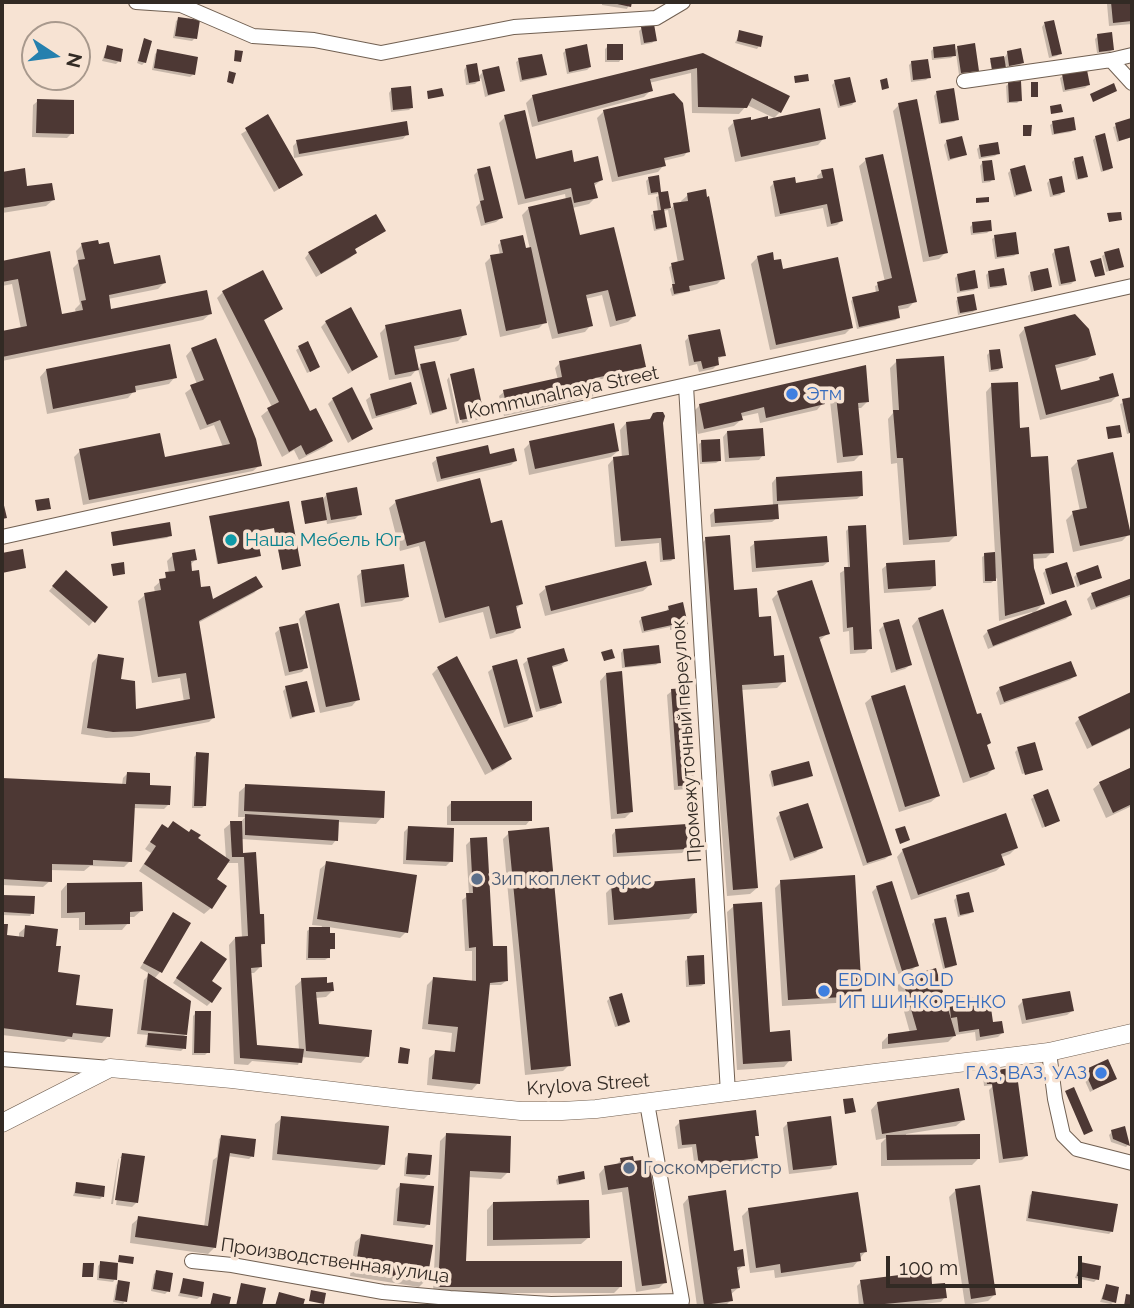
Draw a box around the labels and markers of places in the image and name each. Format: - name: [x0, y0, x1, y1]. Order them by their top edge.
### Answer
- place label: Этм: [806, 383, 842, 405]
- marker: Этм: [784, 386, 800, 402]
- place label: Наша Мебель Юг: [245, 529, 401, 551]
- marker: Наша Мебель Юг: [223, 532, 239, 548]
- place label: Зип коплект офис: [491, 868, 652, 890]
- marker: Зип коплект офис: [469, 871, 485, 887]
- place label: EDDIN GOLD ИП ШИНКОРЕНКО: [838, 969, 1006, 1013]
- marker: EDDIN GOLD ИП ШИНКОРЕНКО: [816, 983, 832, 999]
- place label: ГАЗ, ВАЗ, УАЗ: [966, 1062, 1087, 1084]
- marker: ГАЗ, ВАЗ, УАЗ: [1093, 1065, 1109, 1081]
- place label: Госкомрегистр: [643, 1157, 782, 1179]
- marker: Госкомрегистр: [621, 1160, 637, 1176]

